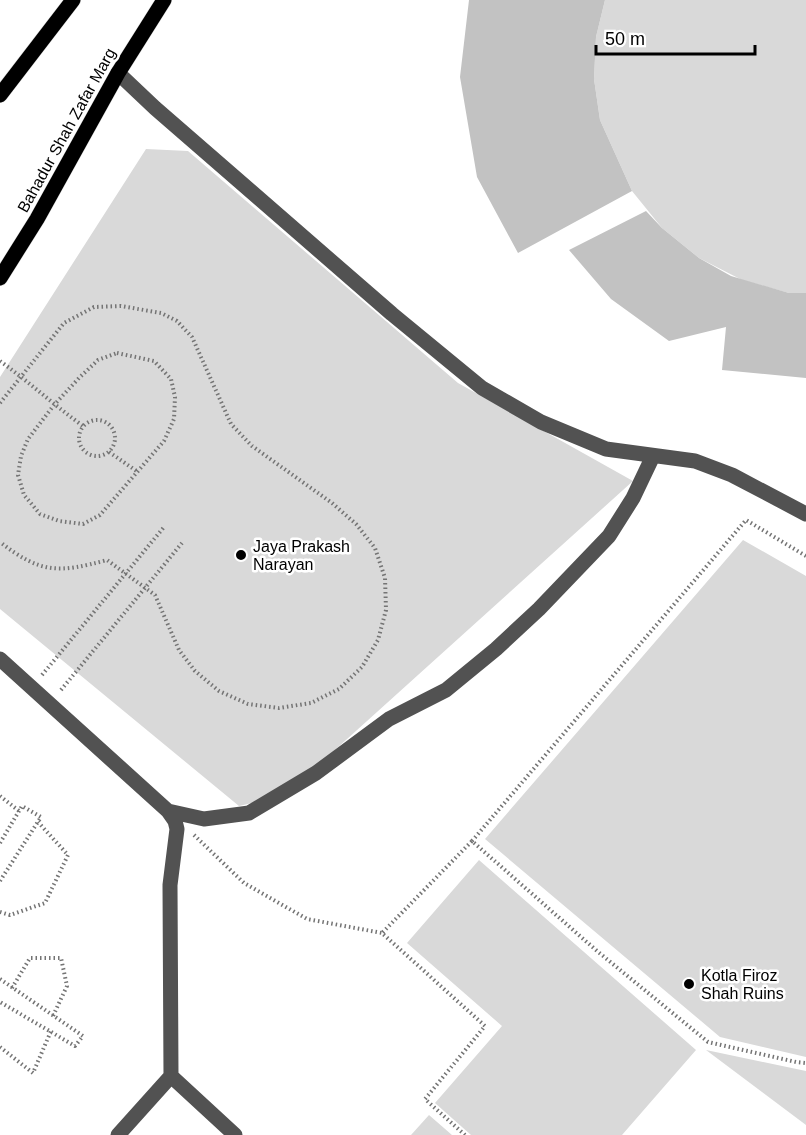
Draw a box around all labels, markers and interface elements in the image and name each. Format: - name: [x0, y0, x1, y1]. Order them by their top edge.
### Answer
- scale bar: [596, 18, 755, 56]
- text: 50 m: [605, 29, 645, 49]
- street label: Bahadur Shah Zafar Marg: [14, 45, 119, 215]
- place label: Jaya Prakash Narayan: [253, 538, 350, 573]
- marker: Jaya Prakash Narayan: [234, 548, 248, 562]
- place label: Kotla Firoz Shah Ruins: [701, 967, 784, 1002]
- marker: Kotla Firoz Shah Ruins: [682, 977, 696, 991]

